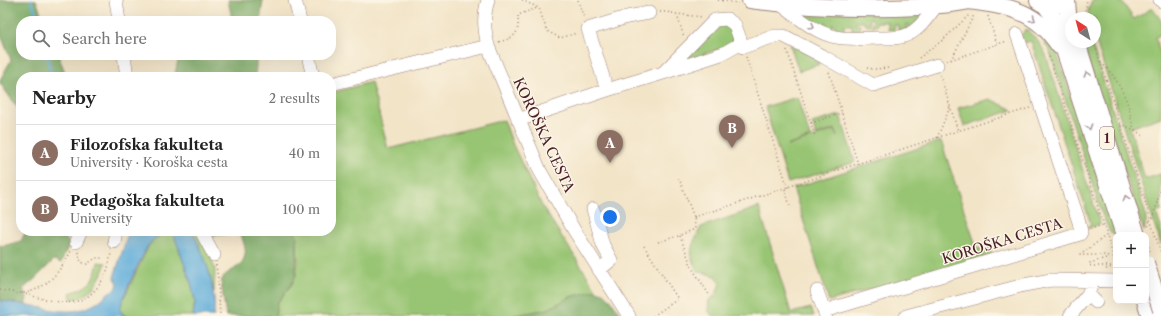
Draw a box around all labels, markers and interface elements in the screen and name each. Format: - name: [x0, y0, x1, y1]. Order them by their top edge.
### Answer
- north arrow: [1065, 12, 1101, 48]
- one-way arrow: [1028, 14, 1035, 21]
- search box: [16, 16, 336, 60]
- one-way arrow: [808, 22, 815, 29]
- icon: search: [30, 27, 52, 49]
- text: Search here: [62, 29, 147, 48]
- one-way arrow: [1083, 70, 1092, 77]
- street label: KOROŠKA CESTA: [509, 74, 580, 196]
- text: Nearby: [32, 88, 96, 108]
- text: 2 results: [269, 90, 320, 106]
- pin: B: [719, 115, 745, 148]
- one-way arrow: [1084, 123, 1093, 130]
- road number: 1: [1100, 127, 1114, 149]
- pin: A: [597, 130, 623, 163]
- text: Filozofska fakulteta: [70, 135, 223, 154]
- text: A: [40, 145, 50, 161]
- text: 40 m: [289, 145, 320, 161]
- text: University · Koroška cesta: [70, 154, 228, 170]
- text: Pedagoška fakulteta: [70, 191, 224, 210]
- one-way arrow: [1122, 194, 1130, 201]
- text: B: [40, 201, 50, 217]
- text: 100 m: [282, 201, 320, 217]
- your location: [600, 207, 620, 227]
- text: University: [70, 210, 133, 226]
- street label: KOROŠKA CESTA: [939, 213, 1065, 268]
- map controls: [1113, 232, 1149, 304]
- button: +: [1113, 232, 1149, 268]
- button: −: [1113, 268, 1149, 304]

